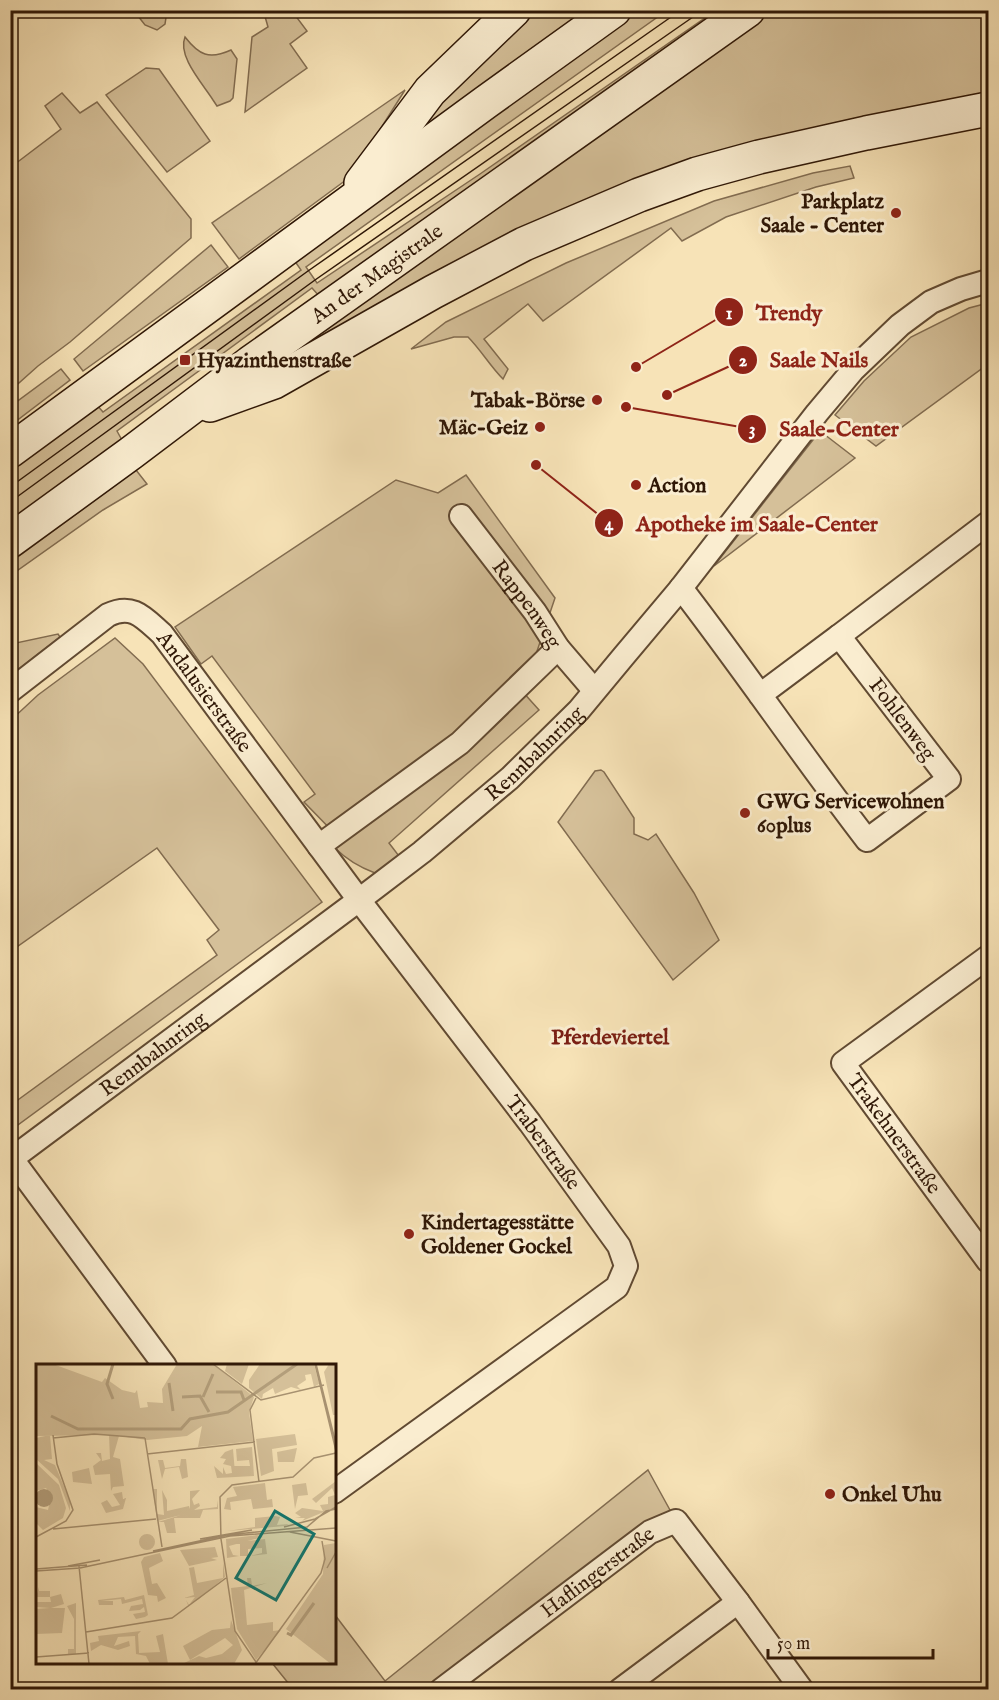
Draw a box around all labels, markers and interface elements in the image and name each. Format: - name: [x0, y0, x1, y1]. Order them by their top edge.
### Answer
- place label: Parkplatz Saale - Center: [761, 189, 884, 240]
- marker: Parkplatz Saale - Center: [889, 206, 903, 220]
- street label: An der Magistrale: [305, 218, 449, 331]
- callout: Trendy: [714, 292, 835, 332]
- text: Trendy: [755, 300, 824, 328]
- text: 1: [726, 303, 733, 326]
- callout: Saale Nails: [728, 340, 880, 380]
- text: Saale Nails: [770, 347, 869, 375]
- place label: Hyazinthenstraße: [197, 348, 352, 375]
- text: 2: [739, 350, 748, 373]
- marker: Hyazinthenstraße: [178, 353, 192, 367]
- place label: Tabak-Börse: [470, 388, 585, 415]
- marker: Tabak-Börse: [590, 393, 604, 407]
- callout: Saale-Center: [737, 409, 911, 449]
- place label: Mäc-Geiz: [439, 415, 528, 442]
- text: Saale-Center: [779, 416, 900, 444]
- text: 3: [749, 419, 755, 442]
- marker: Mäc-Geiz: [533, 420, 547, 434]
- place label: Action: [647, 473, 706, 500]
- marker: Action: [629, 478, 643, 492]
- callout: Apotheke im Saale-Center: [594, 503, 890, 543]
- text: Apotheke im Saale-Center: [635, 511, 879, 539]
- text: 4: [605, 514, 615, 537]
- street label: Rappenweg: [485, 555, 567, 655]
- street label: Andalusierstraße: [149, 626, 257, 759]
- street label: Fohlenweg: [862, 673, 942, 767]
- street label: Rennbahnring: [480, 700, 591, 808]
- place label: GWG Servicewohnen 60plus: [757, 789, 944, 840]
- marker: GWG Servicewohnen 60plus: [738, 806, 752, 820]
- street label: Rennbahnring: [95, 1006, 213, 1103]
- district label: Pferdeviertel: [551, 1024, 670, 1052]
- street label: Trakehnerstraße: [840, 1069, 947, 1200]
- street label: Traberstraße: [499, 1090, 586, 1196]
- place label: Kindertagesstätte Goldener Gockel: [421, 1210, 574, 1261]
- marker: Kindertagesstätte Goldener Gockel: [402, 1227, 416, 1241]
- inset map: [36, 1364, 336, 1664]
- place label: Onkel Uhu: [842, 1482, 942, 1509]
- marker: Onkel Uhu: [823, 1487, 837, 1501]
- street label: Haflingerstraße: [536, 1521, 661, 1625]
- scale bar: [768, 1622, 933, 1660]
- text: 50 m: [777, 1633, 810, 1656]

